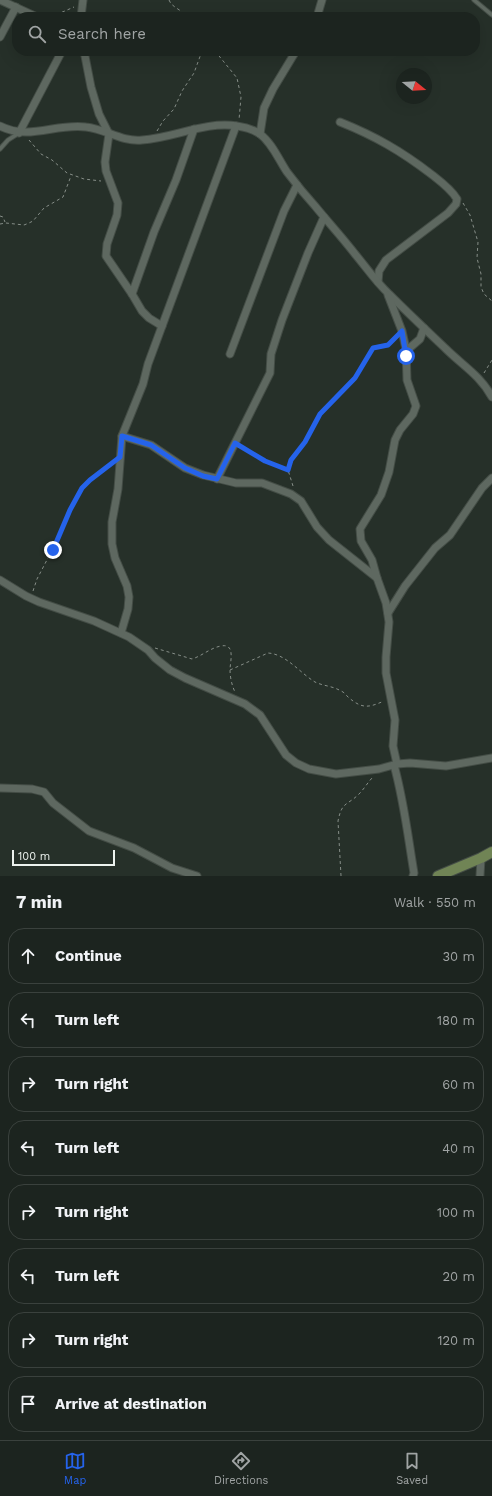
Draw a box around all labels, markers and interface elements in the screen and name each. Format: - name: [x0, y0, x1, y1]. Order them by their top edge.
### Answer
- search box: [12, 12, 480, 56]
- icon: search: [26, 23, 48, 45]
- text: Search here: [58, 25, 146, 43]
- north arrow: [396, 68, 432, 104]
- route start: [397, 347, 415, 365]
- route end: [44, 541, 62, 559]
- scale bar: [12, 848, 115, 867]
- text: 100 m: [18, 850, 50, 863]
- text: 7 min: [16, 892, 62, 912]
- text: Walk · 550 m: [394, 895, 476, 910]
- icon: ahead: [17, 945, 39, 967]
- text: Continue: [55, 947, 122, 965]
- text: 30 m: [443, 949, 475, 964]
- icon: left: [17, 1009, 39, 1031]
- text: Turn left: [55, 1011, 119, 1029]
- text: 180 m: [437, 1013, 475, 1028]
- icon: right: [17, 1073, 39, 1095]
- text: Turn right: [55, 1075, 128, 1093]
- text: 60 m: [442, 1077, 475, 1092]
- icon: left: [17, 1137, 39, 1159]
- text: Turn left: [55, 1139, 119, 1157]
- text: 40 m: [442, 1141, 475, 1156]
- icon: right: [17, 1201, 39, 1223]
- text: Turn right: [55, 1203, 128, 1221]
- text: 100 m: [437, 1205, 475, 1220]
- icon: left: [17, 1265, 39, 1287]
- text: Turn left: [55, 1267, 119, 1285]
- text: 20 m: [443, 1269, 475, 1284]
- icon: right: [17, 1329, 39, 1351]
- text: Turn right: [55, 1331, 128, 1349]
- text: 120 m: [437, 1333, 475, 1348]
- icon: arrive: [17, 1393, 39, 1415]
- text: Arrive at destination: [55, 1395, 207, 1413]
- tab: Map: [64, 1450, 86, 1487]
- tab: Directions: [214, 1450, 268, 1487]
- tab: Saved: [396, 1450, 428, 1487]

